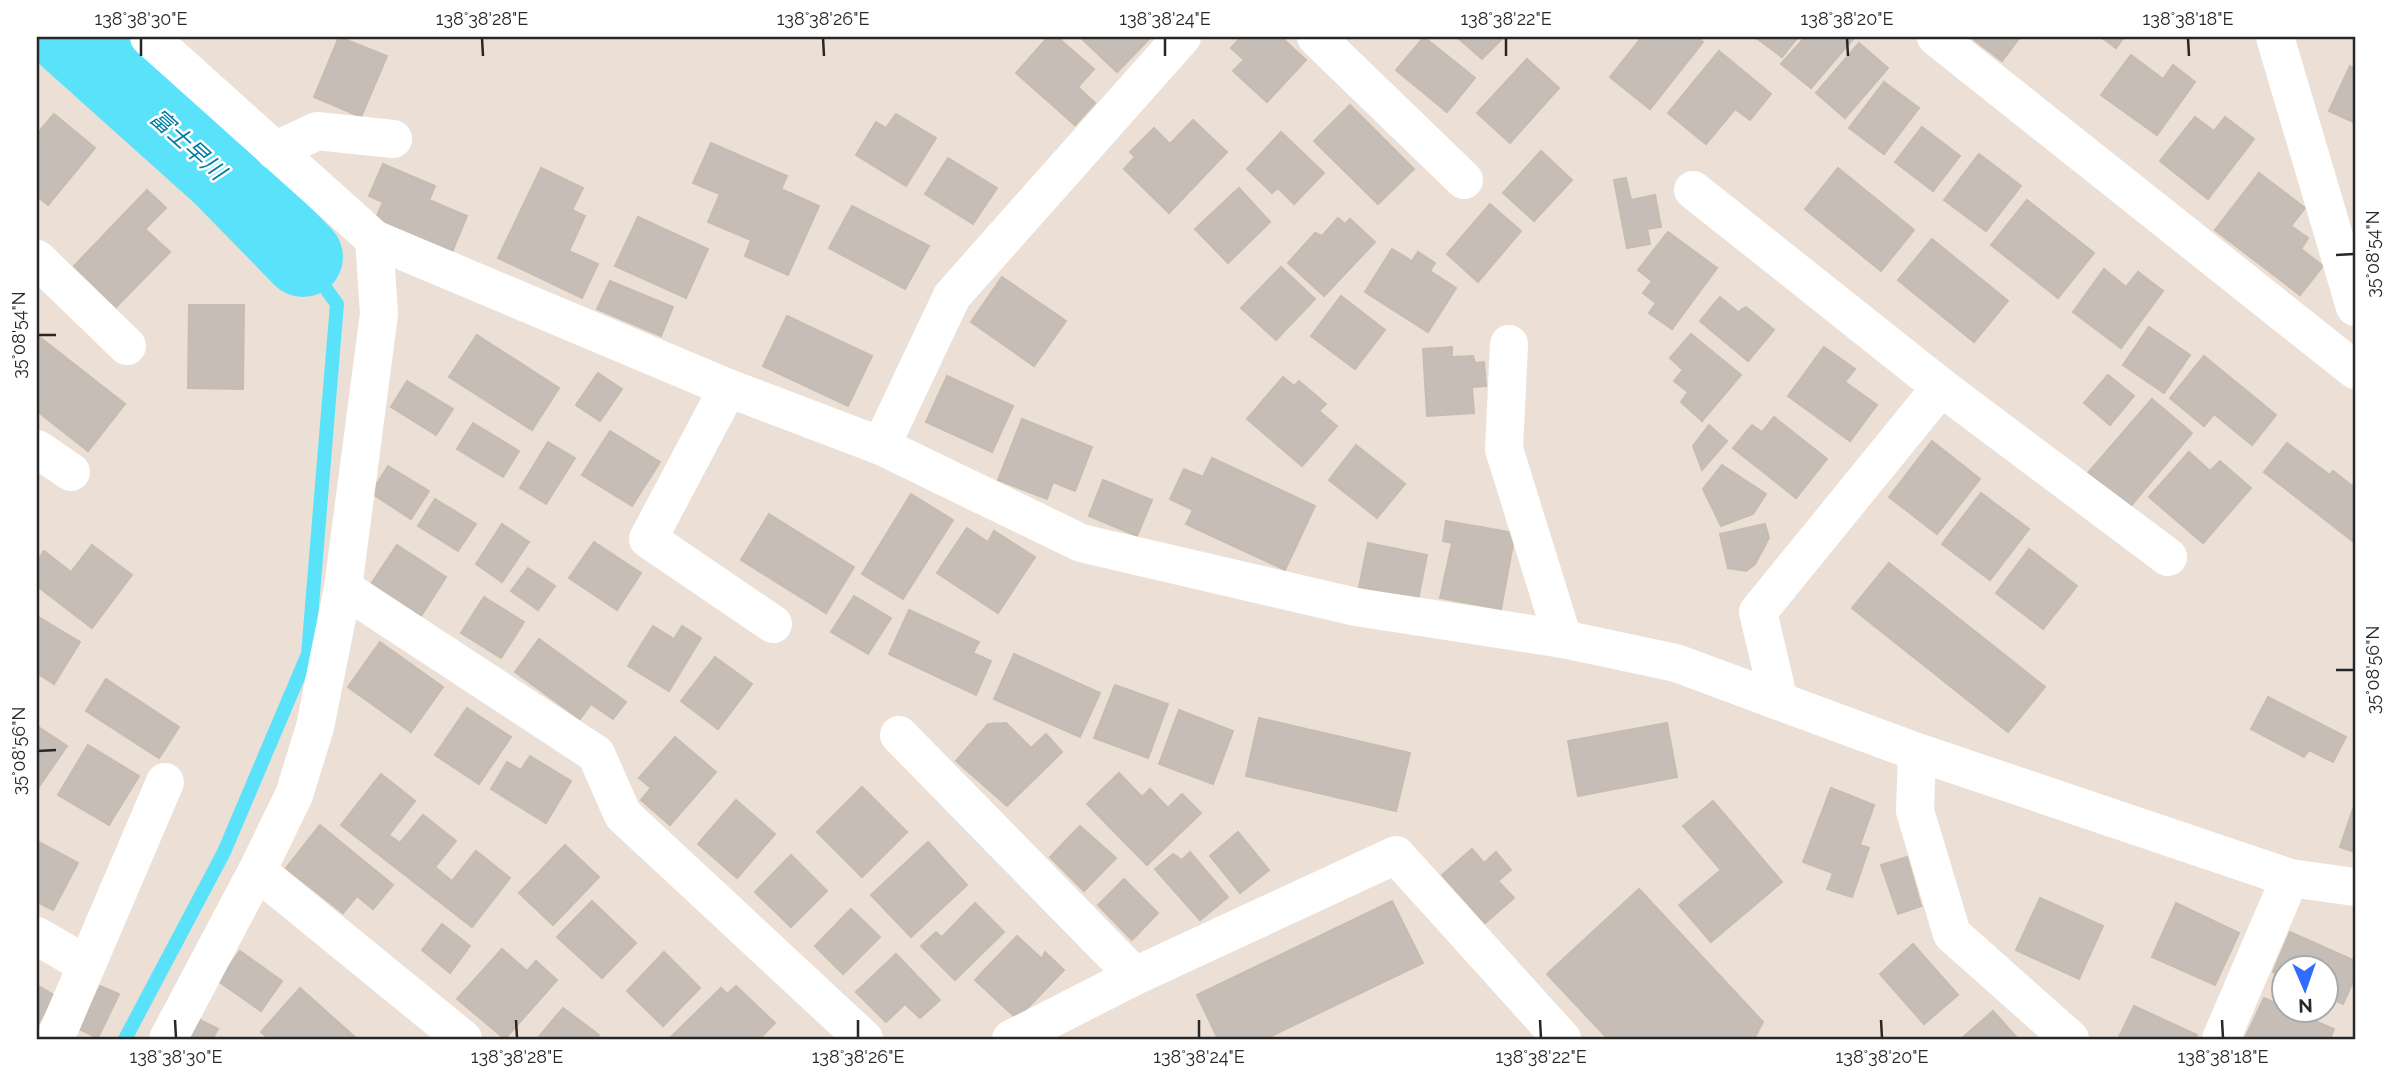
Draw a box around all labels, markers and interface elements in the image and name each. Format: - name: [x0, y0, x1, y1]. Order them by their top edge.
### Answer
- text: 138°38'30"E: [95, 8, 188, 29]
- text: 138°38'28"E: [436, 8, 528, 29]
- text: 138°38'26"E: [777, 8, 869, 29]
- text: 138°38'24"E: [1119, 8, 1211, 29]
- text: 138°38'22"E: [1460, 8, 1552, 29]
- text: 138°38'20"E: [1801, 8, 1893, 29]
- text: 138°38'18"E: [2143, 8, 2233, 29]
- water label: 富士早川: [145, 103, 233, 187]
- text: 35°08'54"N: [2362, 210, 2383, 298]
- text: 35°08'54"N: [8, 291, 29, 379]
- text: 35°08'56"N: [2362, 626, 2383, 714]
- text: 35°08'56"N: [8, 707, 29, 795]
- north arrow: [2270, 954, 2340, 1024]
- text: N: [2298, 995, 2313, 1017]
- text: 138°38'30"E: [130, 1046, 223, 1067]
- text: 138°38'28"E: [471, 1046, 563, 1067]
- text: 138°38'26"E: [812, 1046, 904, 1067]
- text: 138°38'24"E: [1153, 1046, 1245, 1067]
- text: 138°38'22"E: [1495, 1046, 1587, 1067]
- text: 138°38'20"E: [1836, 1046, 1928, 1067]
- text: 138°38'18"E: [2178, 1046, 2268, 1067]

